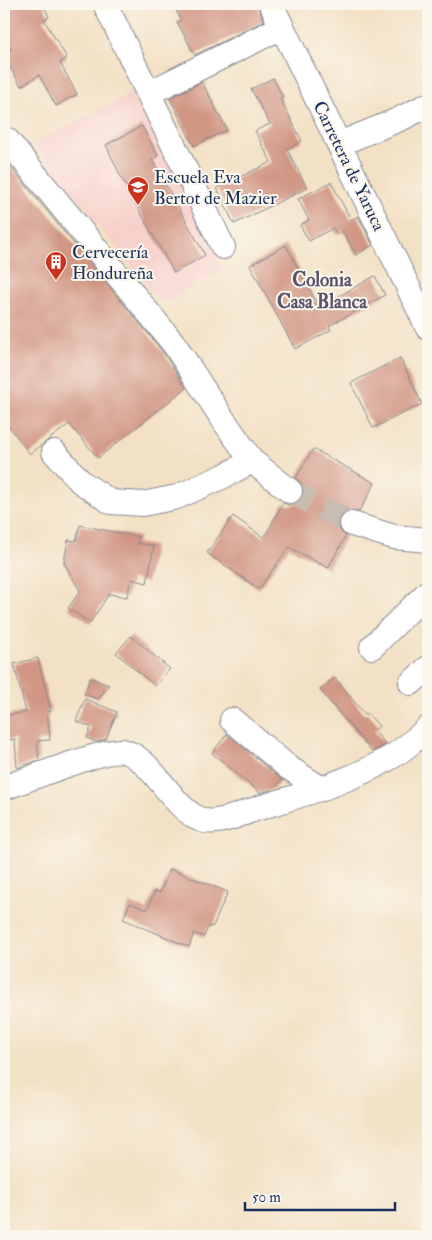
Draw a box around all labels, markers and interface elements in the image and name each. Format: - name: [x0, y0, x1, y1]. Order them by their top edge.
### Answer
- street label: Carretera de Yaruca: [308, 97, 391, 235]
- place label: Escuela Eva Bertot de Mazier: [154, 166, 277, 210]
- school or university icon: Escuela Eva Bertot de Mazier: [126, 175, 150, 206]
- place label: Cervecería Hondureña: [72, 241, 154, 285]
- building icon: Cervecería Hondureña: [44, 250, 68, 281]
- district label: Colonia Casa Blanca: [277, 268, 368, 314]
- scale bar: [245, 1180, 394, 1212]
- text: 50 m: [252, 1188, 281, 1207]

